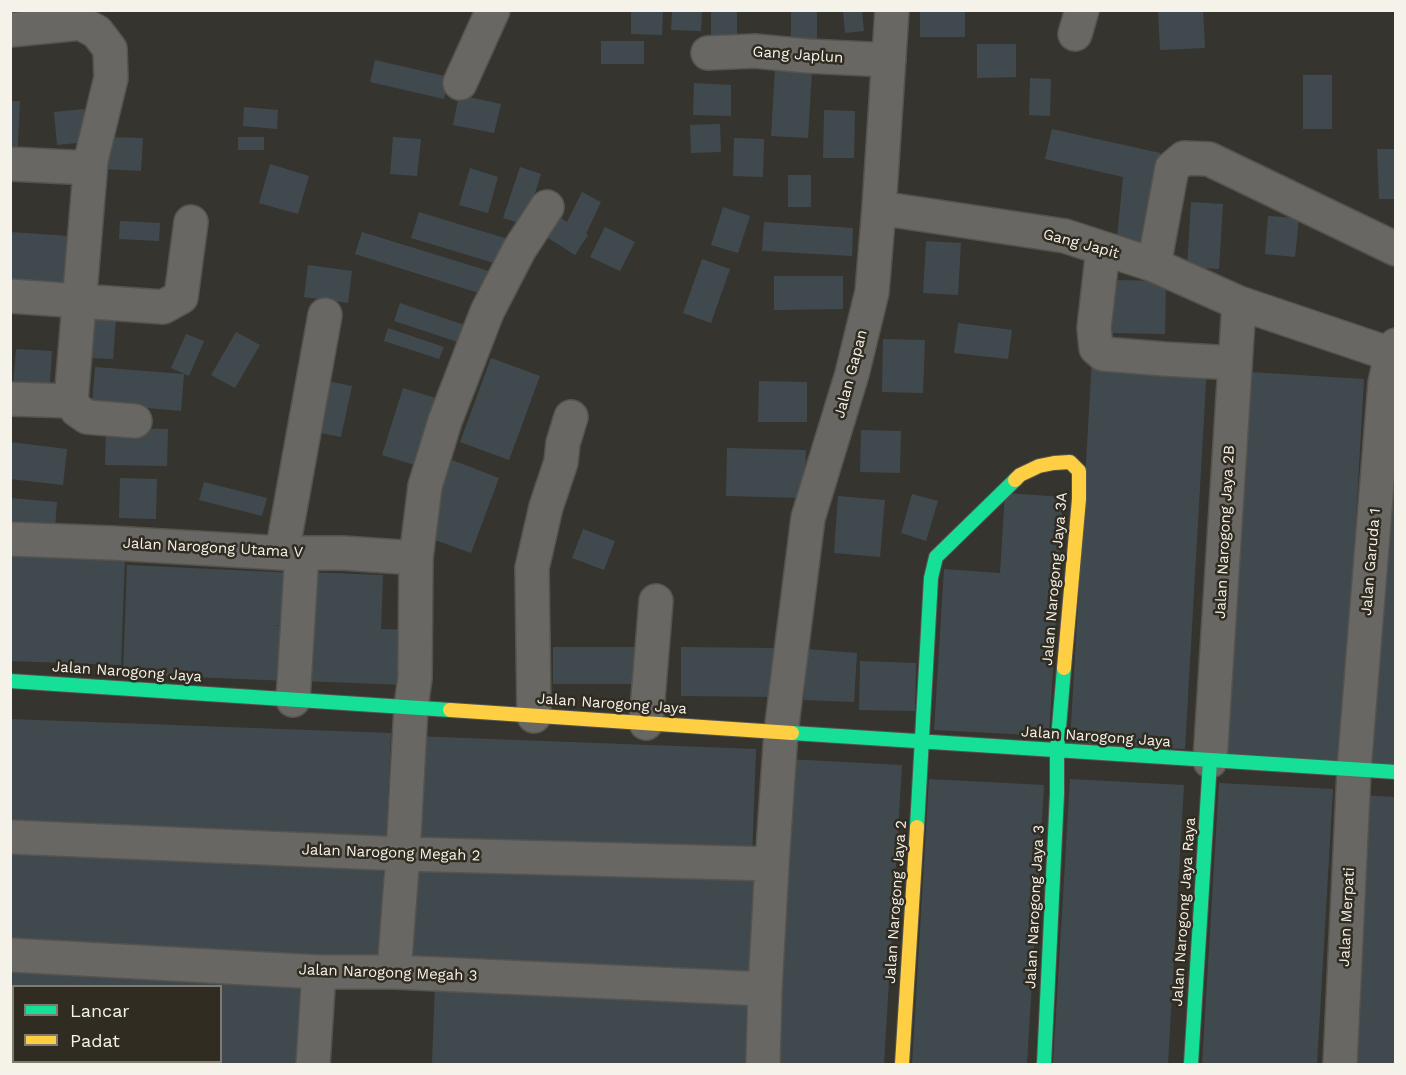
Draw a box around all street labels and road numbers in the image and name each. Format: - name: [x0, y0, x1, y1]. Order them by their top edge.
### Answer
- street label: Gang Japlun: [752, 43, 844, 67]
- street label: Gang Japit: [1041, 225, 1121, 263]
- street label: Jalan Gapan: [831, 328, 871, 420]
- street label: Jalan Narogong Jaya 2B: [1211, 445, 1239, 619]
- street label: Jalan Narogong Jaya 3A: [1038, 492, 1072, 666]
- street label: Jalan Garuda 1: [1357, 508, 1385, 616]
- street label: Jalan Narogong Utama V: [122, 534, 304, 562]
- street label: Jalan Narogong Jaya: [51, 658, 203, 686]
- street label: Jalan Narogong Jaya: [536, 690, 688, 718]
- street label: Jalan Narogong Jaya: [1020, 723, 1172, 751]
- street label: Jalan Narogong Jaya Raya: [1168, 817, 1200, 1007]
- street label: Jalan Narogong Jaya 2: [881, 820, 911, 984]
- street label: Jalan Narogong Jaya 3: [1022, 825, 1048, 989]
- street label: Jalan Narogong Megah 2: [301, 841, 481, 865]
- street label: Jalan Merpati: [1335, 867, 1359, 967]
- street label: Jalan Narogong Megah 3: [298, 961, 478, 985]

